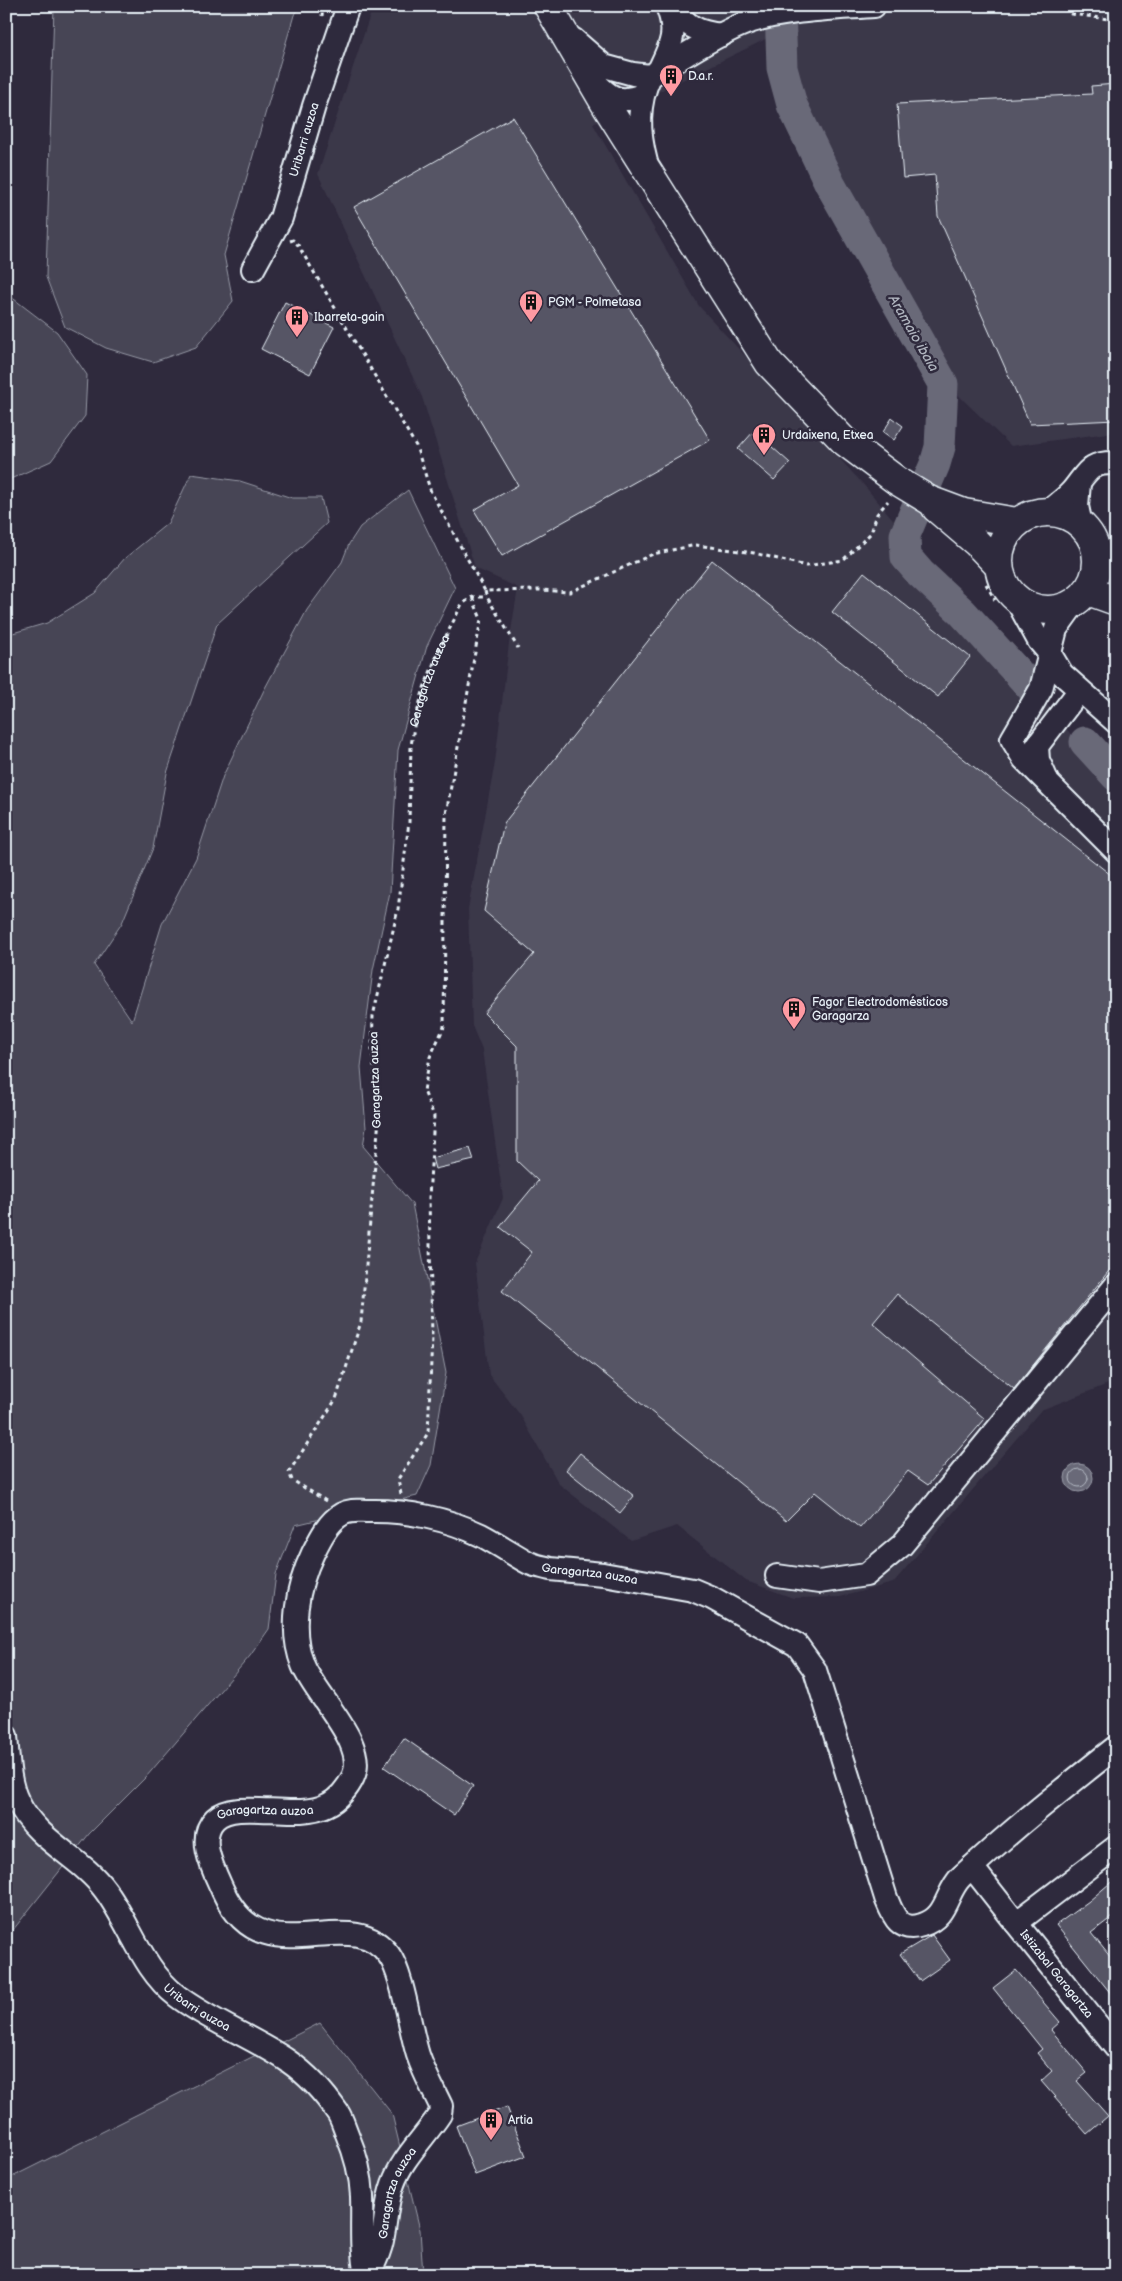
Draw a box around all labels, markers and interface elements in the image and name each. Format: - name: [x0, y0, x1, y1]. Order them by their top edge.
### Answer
- building icon: D.a.r.: [658, 63, 684, 97]
- place label: D.a.r.: [688, 69, 714, 84]
- street label: Uribarri auzoa: [287, 100, 323, 179]
- building icon: PGM - Polmetasa: [518, 289, 544, 323]
- water label: Aramaio ibaia: [884, 291, 942, 375]
- place label: PGM - Polmetasa: [548, 295, 641, 310]
- building icon: Ibarreta-gain: [284, 304, 310, 338]
- place label: Ibarreta-gain: [314, 310, 385, 325]
- building icon: Urdaixena, Etxea: [751, 422, 777, 456]
- place label: Urdaixena, Etxea: [782, 428, 874, 443]
- street label: Garagartza auzoa: [407, 632, 453, 728]
- place label: Fagor Electrodomésticos Garagarza: [812, 995, 948, 1024]
- building icon: Fagor Electrodomésticos Garagarza: [781, 996, 807, 1030]
- street label: Garagartza auzoa: [366, 1031, 385, 1129]
- street label: Garagartza auzoa: [540, 1560, 639, 1588]
- street label: Garagartza auzoa: [214, 1803, 315, 1824]
- street label: Istizabal Garagartza: [1016, 1927, 1096, 2022]
- street label: Uribarri auzoa: [160, 1981, 233, 2035]
- building icon: Artia: [478, 2107, 504, 2141]
- place label: Artia: [508, 2113, 533, 2128]
- street label: Garagartza auzoa: [376, 2144, 420, 2240]

